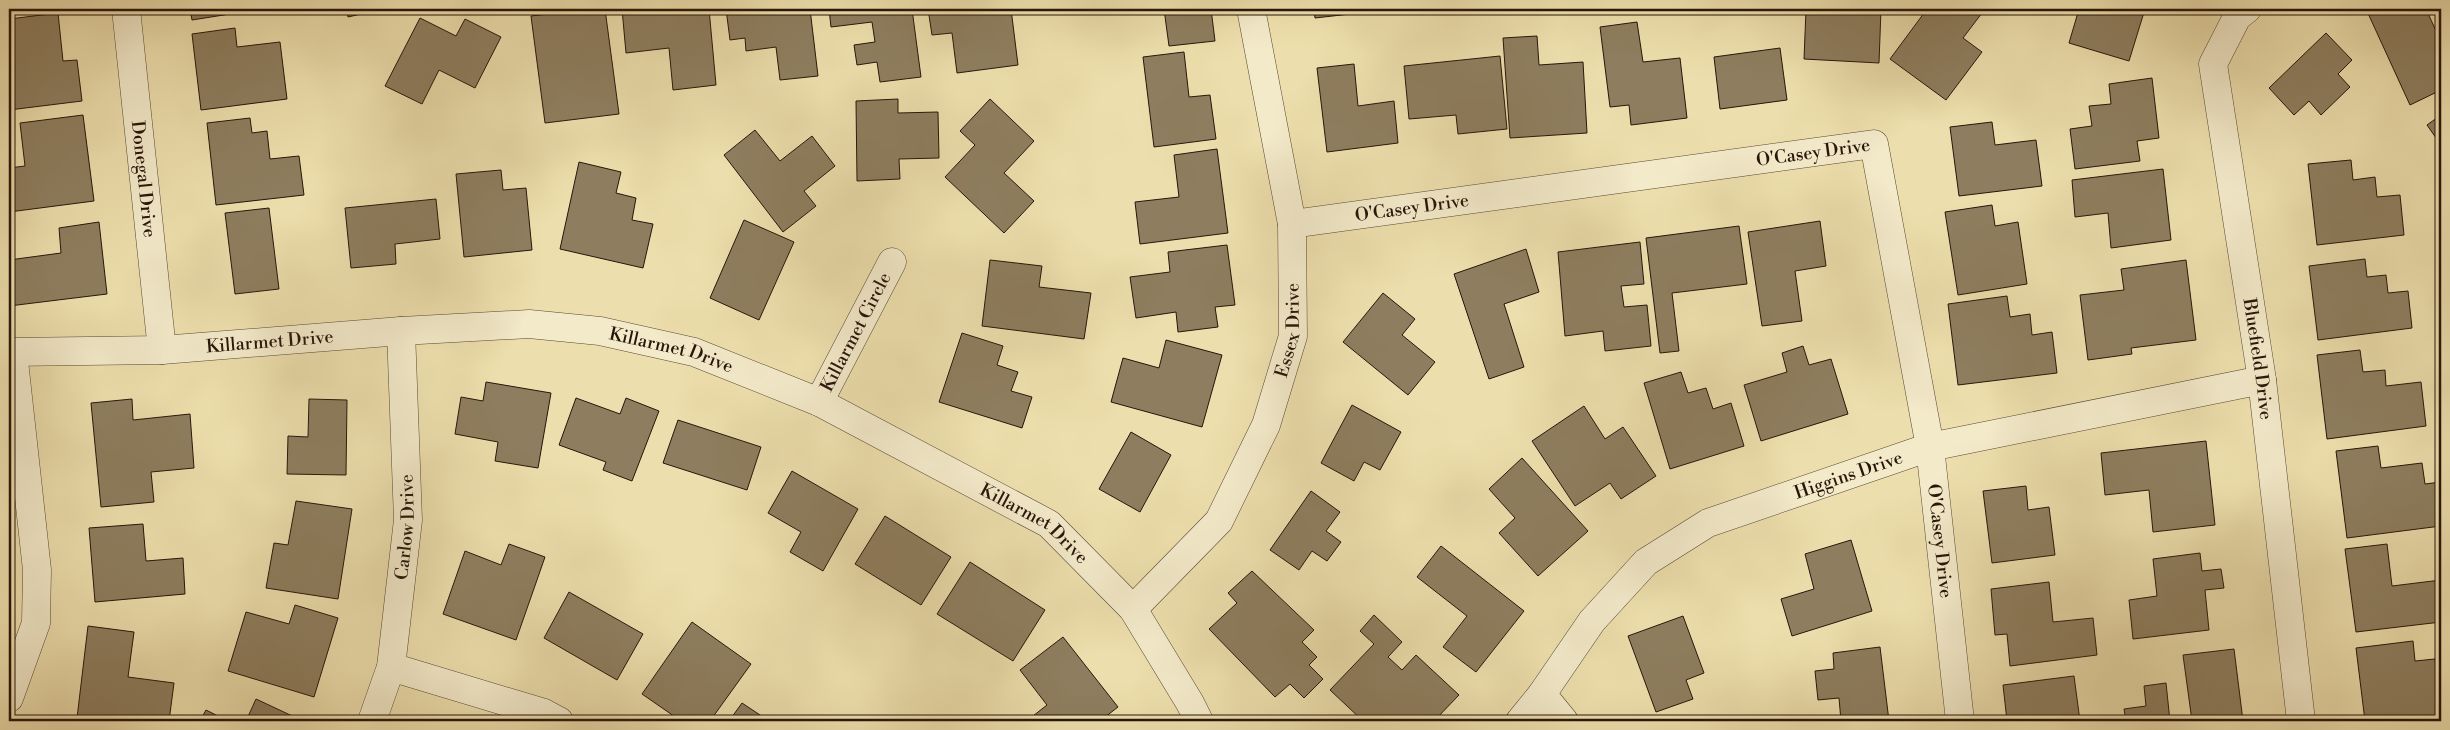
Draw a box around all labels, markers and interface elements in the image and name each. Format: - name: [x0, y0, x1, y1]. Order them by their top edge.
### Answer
- street label: Donegal Drive: [126, 120, 162, 239]
- street label: O'Casey Drive: [1755, 133, 1872, 172]
- street label: O'Casey Drive: [1353, 188, 1470, 227]
- street label: Killarmet Circle: [815, 268, 896, 395]
- street label: Essex Drive: [1270, 283, 1305, 380]
- street label: Bluefield Drive: [2238, 296, 2278, 421]
- street label: Killarmet Drive: [607, 322, 737, 378]
- street label: Killarmet Drive: [205, 325, 334, 358]
- street label: Higgins Drive: [1791, 446, 1906, 504]
- street label: Carlow Drive: [390, 474, 419, 581]
- street label: Killarmet Drive: [976, 478, 1093, 569]
- street label: O'Casey Drive: [1923, 482, 1958, 599]

